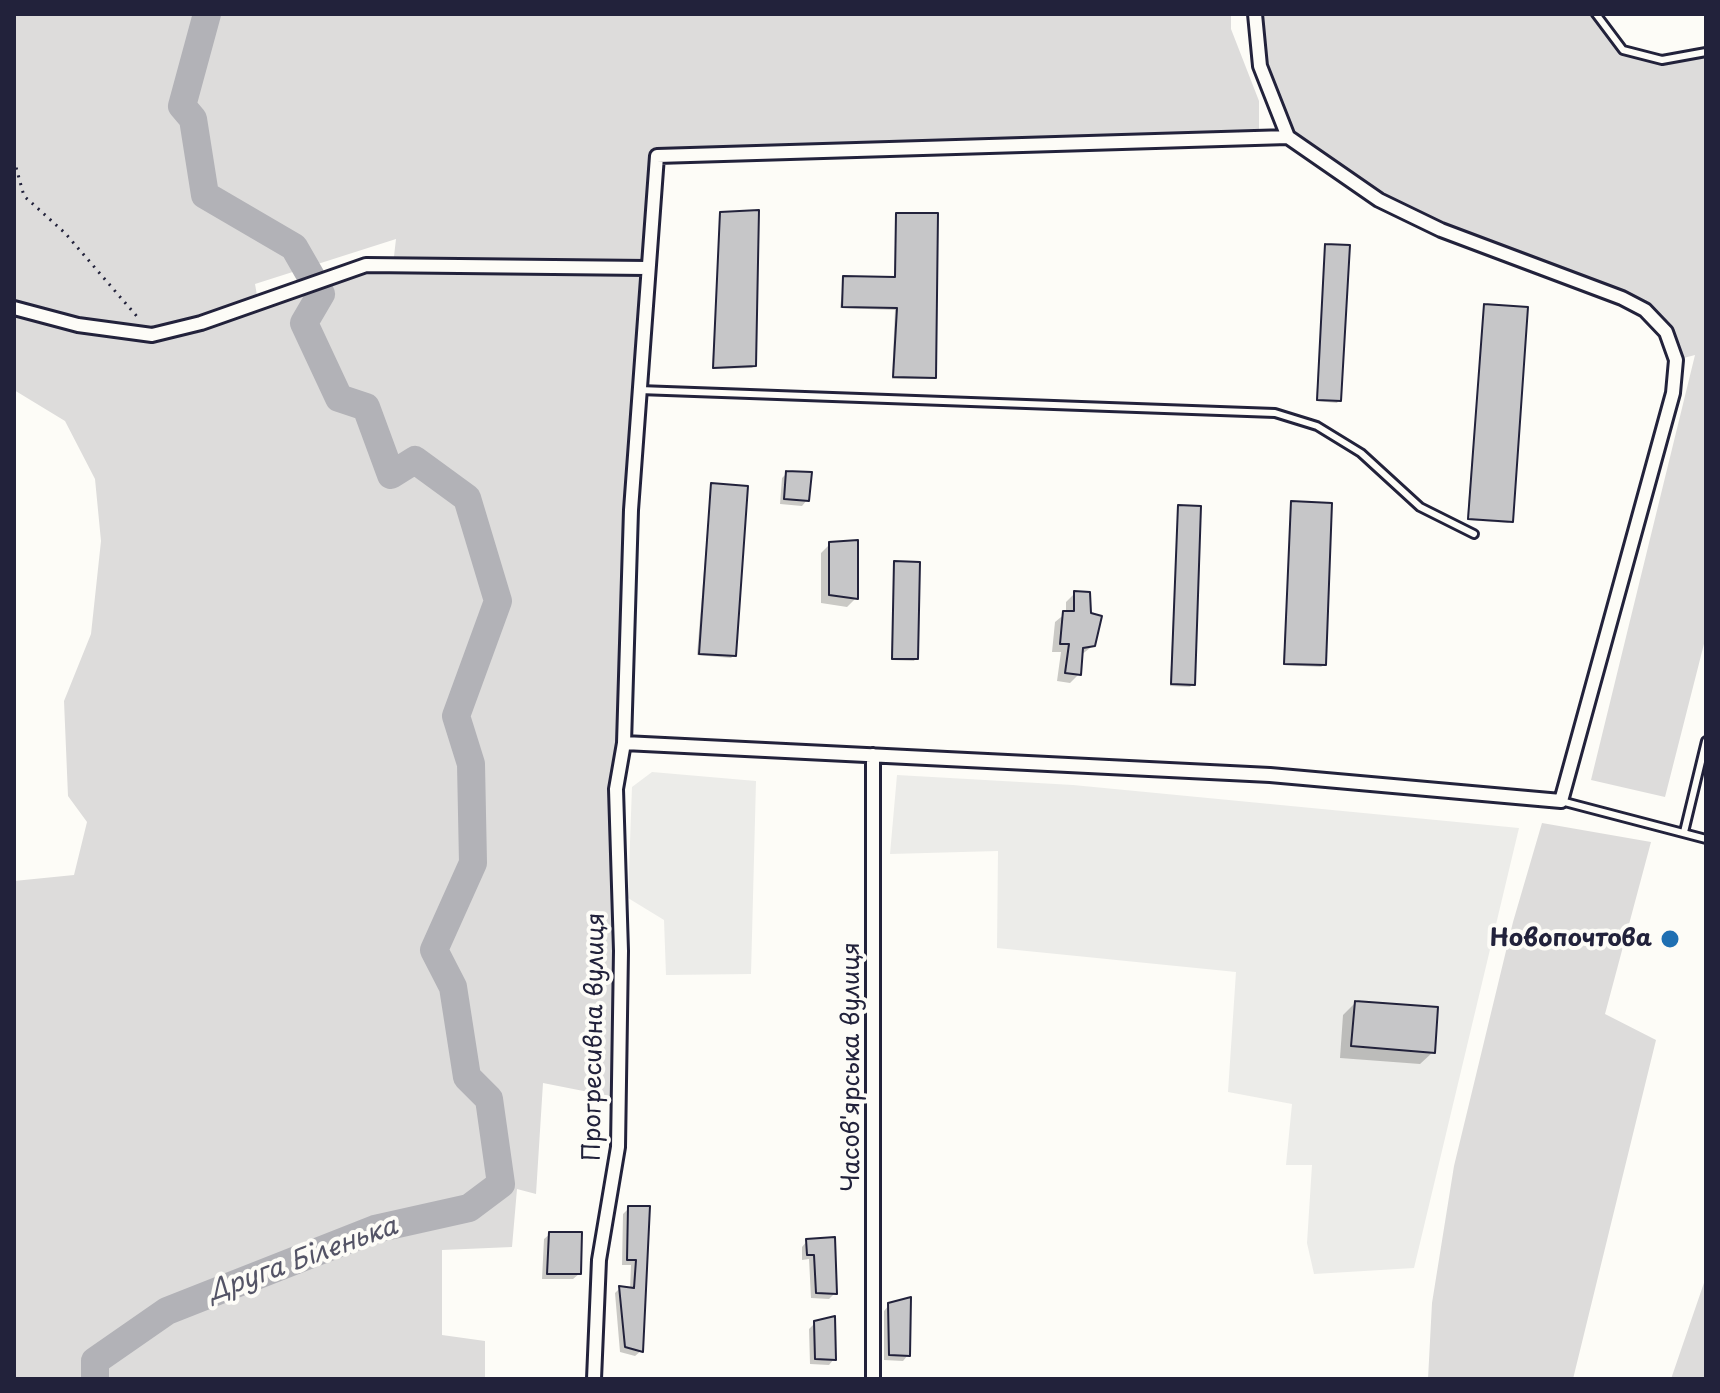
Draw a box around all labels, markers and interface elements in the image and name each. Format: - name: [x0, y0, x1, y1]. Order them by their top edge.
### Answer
- street label: Прогресивна вулиця: [578, 913, 612, 1161]
- place label: Новопочтова: [1490, 925, 1652, 953]
- marker: Новопочтова: [1659, 928, 1681, 950]
- street label: Часов'ярська вулиця: [838, 942, 866, 1192]
- water label: Друга Біленька: [204, 1211, 402, 1309]

